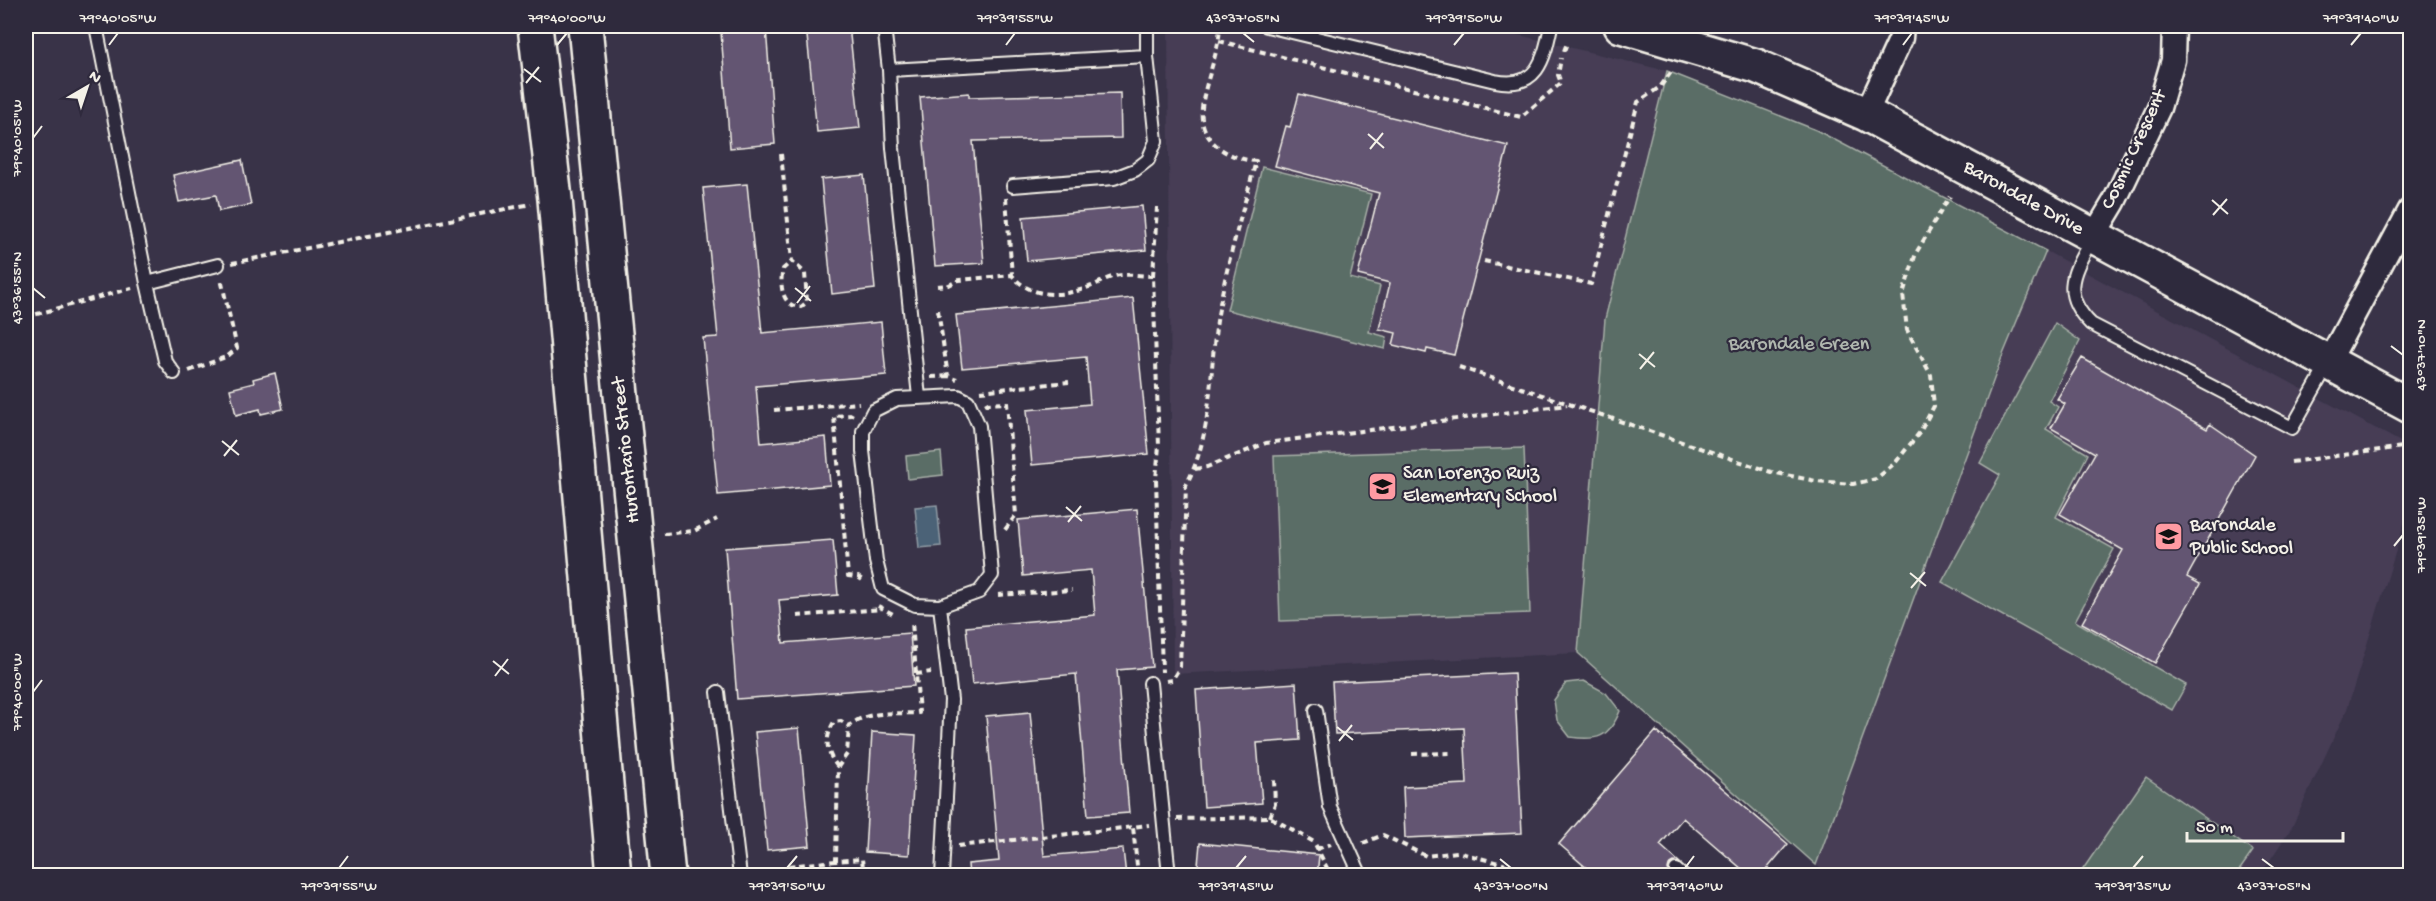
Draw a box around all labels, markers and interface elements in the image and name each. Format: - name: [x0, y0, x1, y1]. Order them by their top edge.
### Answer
- text: 79°40'05"W: [79, 10, 157, 28]
- text: 79°40'00"W: [527, 10, 606, 28]
- text: 79°39'55"W: [976, 10, 1053, 28]
- text: 43°37'05"N: [1206, 10, 1280, 28]
- text: 79°39'50"W: [1425, 10, 1503, 28]
- text: 79°39'45"W: [1873, 10, 1950, 28]
- text: 79°39'40"W: [2322, 10, 2399, 28]
- north arrow: [57, 57, 117, 117]
- text: N: [84, 67, 105, 89]
- street label: Cosmic Crescent: [2097, 85, 2173, 213]
- text: 79°40'05"W: [9, 99, 27, 177]
- street label: Barondale Drive: [1958, 156, 2088, 242]
- text: 43°36'55"N: [9, 251, 27, 324]
- text: 43°37'10"N: [2413, 319, 2431, 391]
- park label: Barondale Green: [1728, 334, 1870, 357]
- street label: Hurontario Street: [608, 374, 646, 524]
- place label: San Lorenzo Ruiz Elementary School: [1403, 463, 1557, 509]
- school or university icon: San Lorenzo Ruiz Elementary School: [1366, 470, 1398, 502]
- text: 79°39'35"W: [2413, 497, 2431, 574]
- place label: Barondale Public School: [2189, 515, 2293, 561]
- school or university icon: Barondale Public School: [2153, 521, 2185, 553]
- text: 79°40'00"W: [9, 653, 27, 732]
- scale bar: [2187, 805, 2343, 843]
- text: 50 m: [2196, 818, 2233, 839]
- text: 79°39'55"W: [300, 878, 377, 896]
- text: 79°39'50"W: [748, 878, 826, 896]
- text: 79°39'45"W: [1197, 878, 1274, 896]
- text: 43°37'00"N: [1474, 878, 1548, 896]
- text: 79°39'40"W: [1646, 878, 1723, 896]
- text: 79°39'35"W: [2094, 878, 2171, 896]
- text: 43°37'05"N: [2237, 878, 2311, 896]

